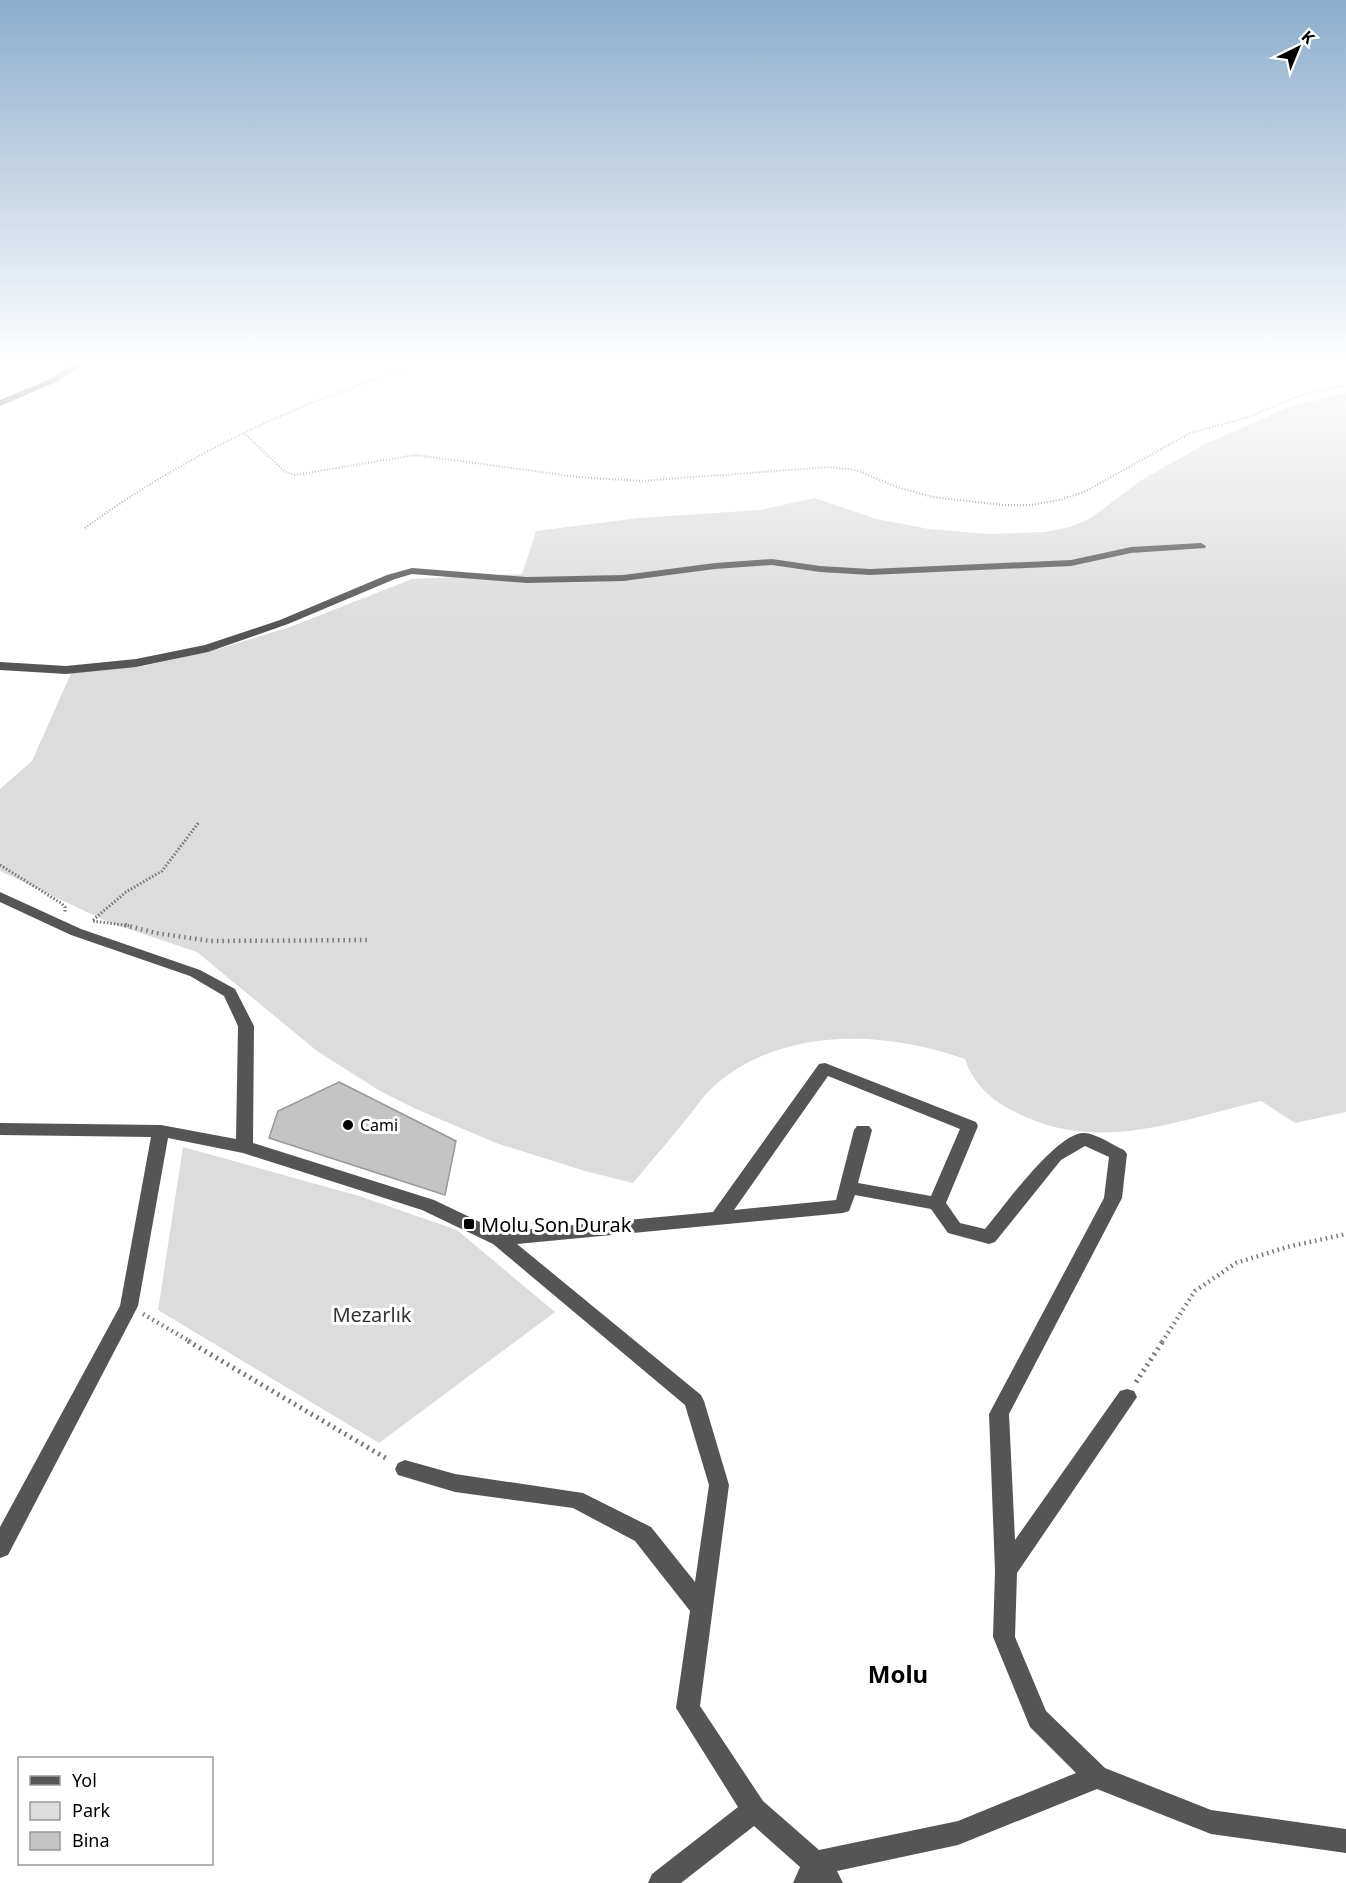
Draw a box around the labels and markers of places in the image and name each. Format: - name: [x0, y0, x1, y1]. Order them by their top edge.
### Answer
- place label: Cami: [360, 1114, 398, 1136]
- marker: Cami: [341, 1118, 355, 1132]
- place label: Molu Son Durak: [481, 1211, 632, 1238]
- marker: Molu Son Durak: [462, 1217, 476, 1231]

